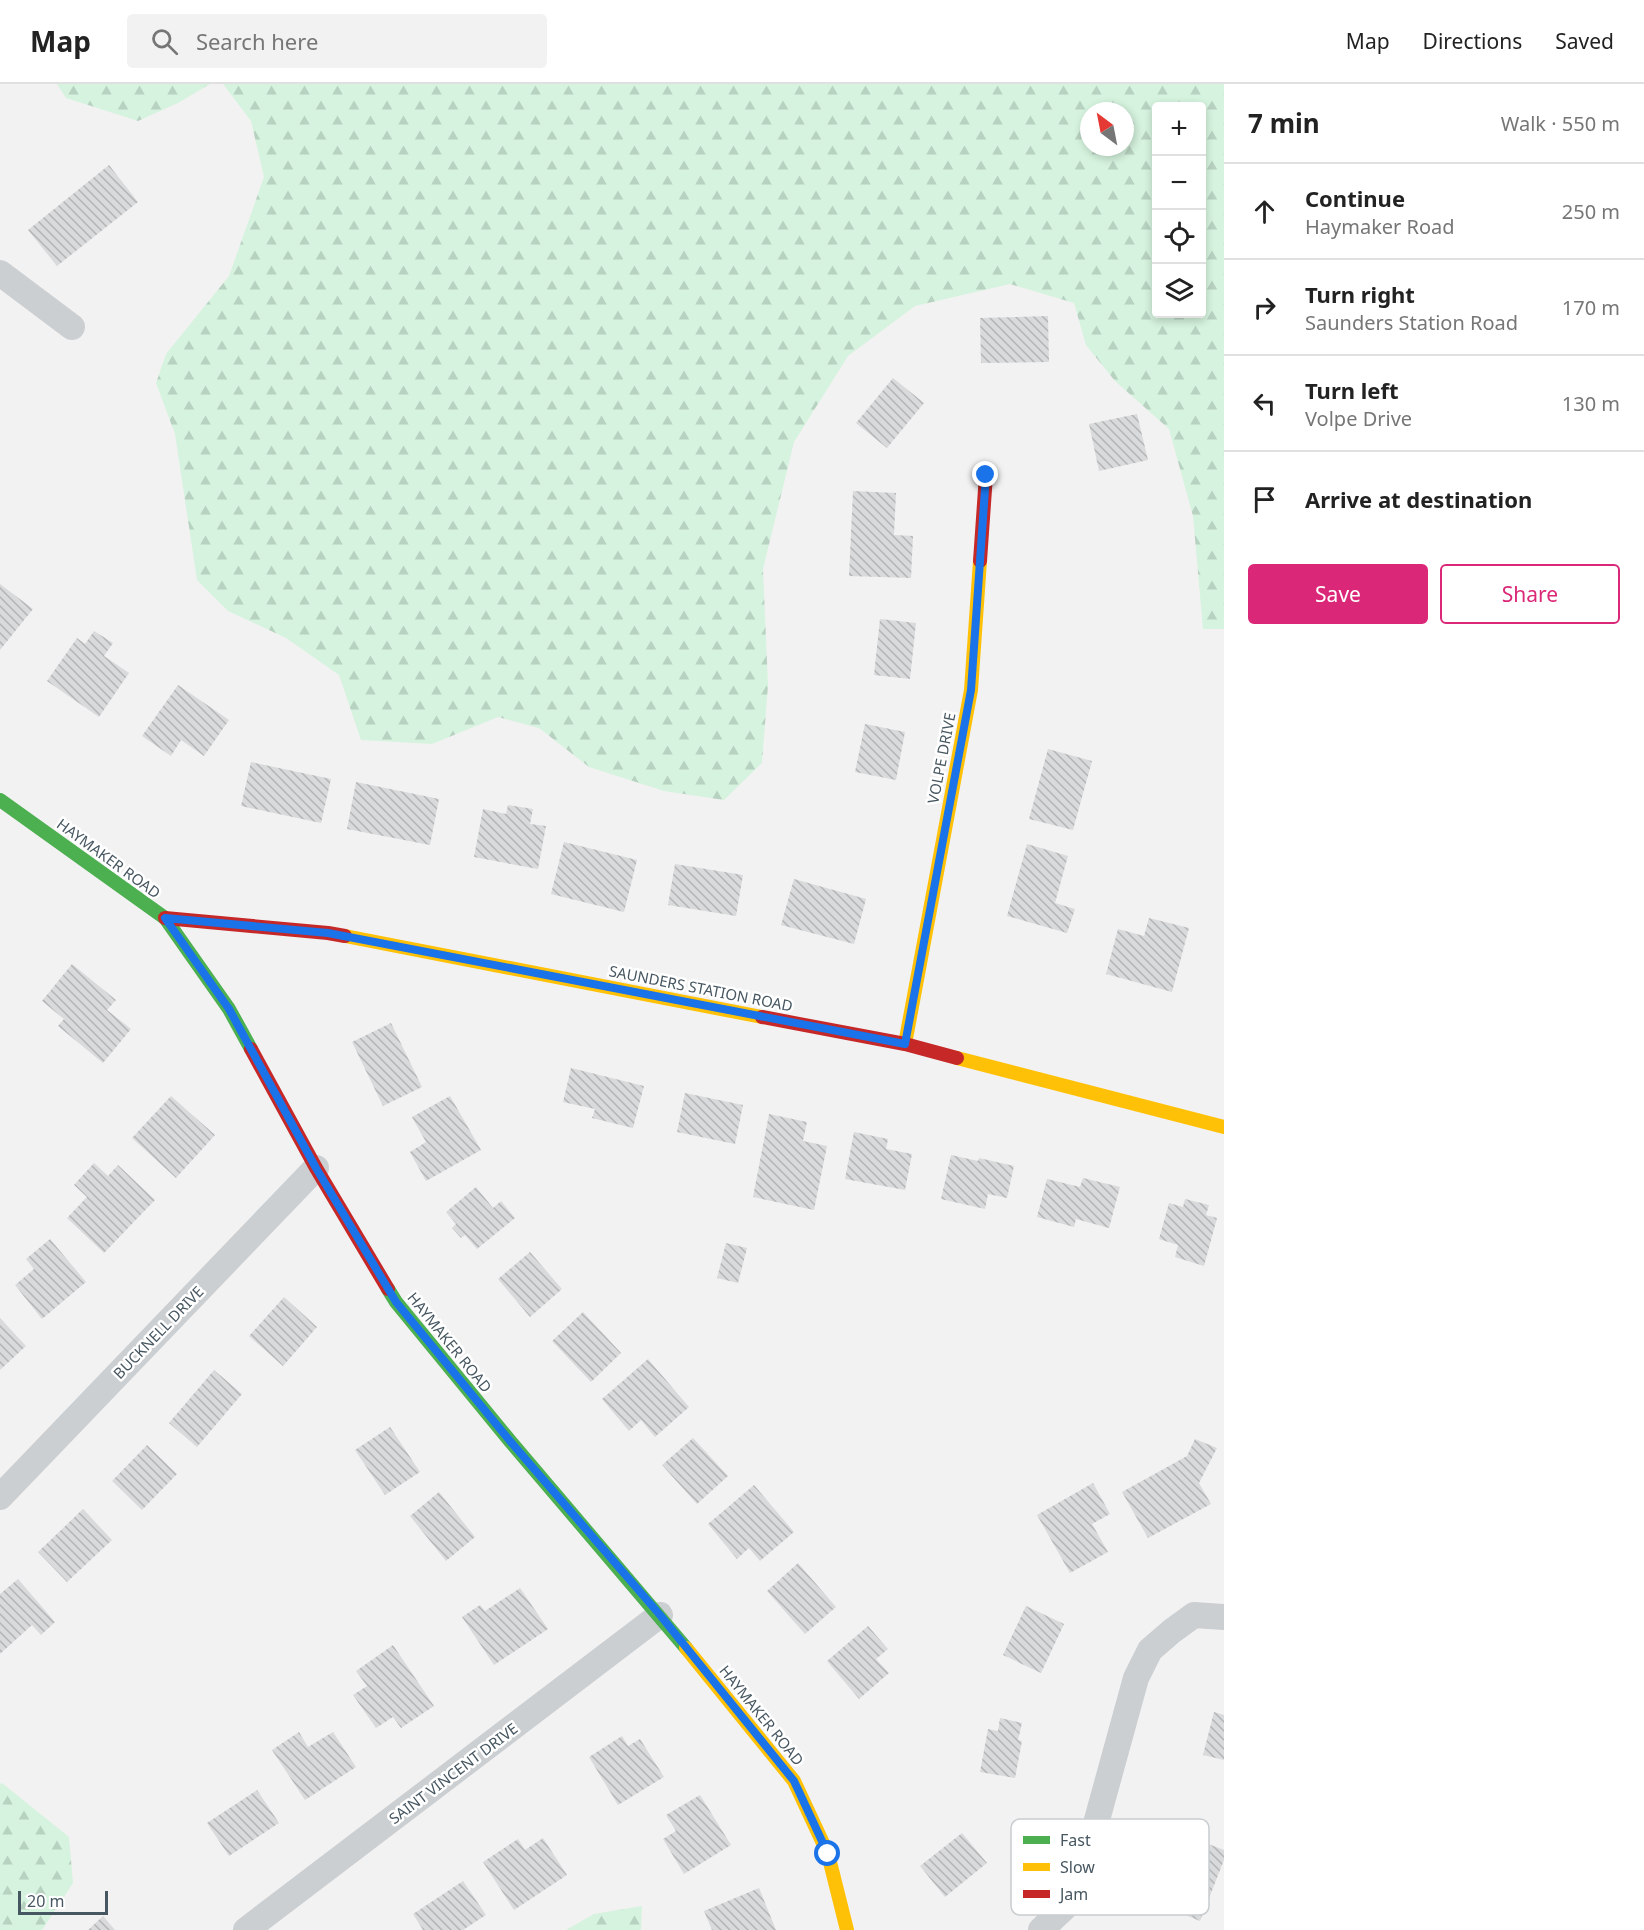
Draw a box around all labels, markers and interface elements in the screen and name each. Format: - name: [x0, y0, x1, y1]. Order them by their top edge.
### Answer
- search box: [127, 14, 547, 68]
- text: Map: [30, 22, 91, 60]
- icon: search: [148, 25, 181, 58]
- text: Search here: [196, 26, 318, 56]
- text: Map: [1346, 27, 1390, 55]
- text: Directions: [1423, 27, 1522, 55]
- text: Saved: [1555, 27, 1614, 55]
- north arrow: [1080, 102, 1134, 156]
- map controls: [1152, 102, 1206, 318]
- button: +: [1152, 102, 1206, 156]
- text: 7 min: [1248, 105, 1320, 141]
- text: Walk · 550 m: [1501, 110, 1620, 137]
- button: −: [1152, 156, 1206, 210]
- text: Continue: [1305, 183, 1405, 213]
- icon: ahead: [1248, 195, 1281, 228]
- text: 250 m: [1562, 198, 1620, 225]
- button: locate: [1152, 210, 1206, 264]
- text: Haymaker Road: [1305, 213, 1455, 240]
- button: layers: [1152, 264, 1206, 318]
- text: Turn right: [1305, 279, 1415, 309]
- icon: right: [1248, 291, 1281, 324]
- text: 170 m: [1562, 294, 1620, 321]
- text: Saunders Station Road: [1305, 309, 1518, 336]
- text: Turn left: [1305, 375, 1399, 405]
- icon: left: [1248, 387, 1281, 420]
- text: 130 m: [1562, 390, 1620, 417]
- text: Volpe Drive: [1305, 405, 1412, 432]
- route end: [972, 461, 998, 487]
- icon: arrive: [1248, 483, 1281, 516]
- text: Arrive at destination: [1305, 484, 1532, 514]
- button: Save: [1248, 564, 1428, 624]
- button: Share: [1440, 564, 1620, 624]
- street label: VOLPE DRIVE: [922, 711, 960, 805]
- street label: HAYMAKER ROAD: [53, 814, 165, 902]
- street label: SAUNDERS STATION ROAD: [607, 960, 795, 1016]
- street label: BUCKNELL DRIVE: [109, 1281, 207, 1383]
- street label: HAYMAKER ROAD: [403, 1288, 497, 1396]
- street label: HAYMAKER ROAD: [715, 1661, 809, 1769]
- street label: SAINT VINCENT DRIVE: [385, 1718, 521, 1828]
- legend: [1011, 1819, 1209, 1915]
- text: Fast: [1060, 1829, 1091, 1851]
- route start: [814, 1840, 840, 1866]
- text: Slow: [1060, 1856, 1095, 1878]
- text: Jam: [1058, 1883, 1088, 1905]
- scale bar: [18, 1888, 108, 1916]
- text: 20 m: [27, 1890, 64, 1912]

